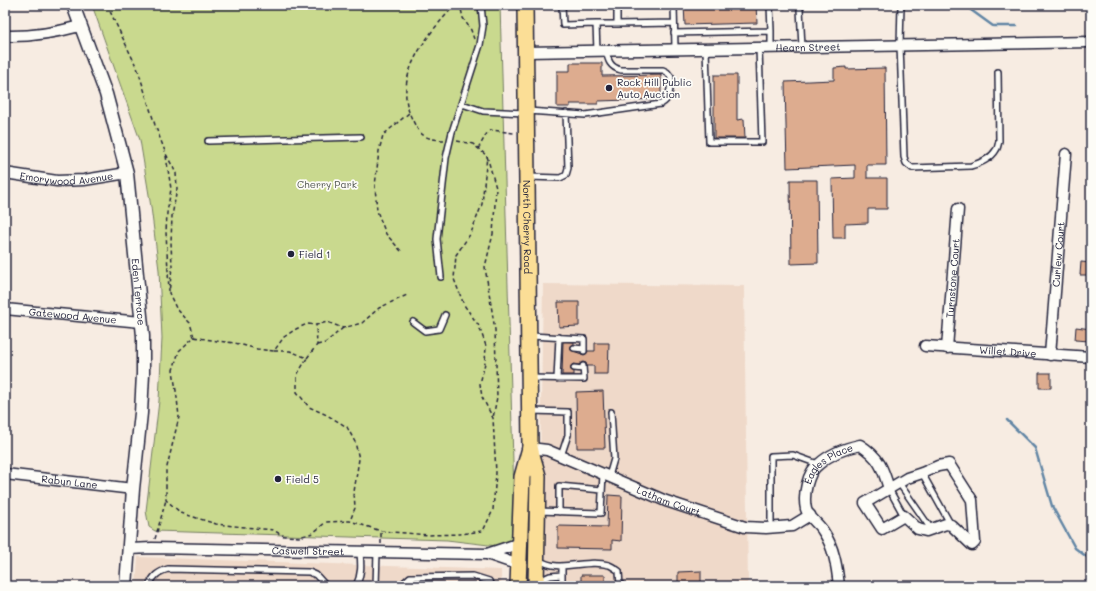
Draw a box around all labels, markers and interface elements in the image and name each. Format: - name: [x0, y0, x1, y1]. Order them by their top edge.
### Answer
- street label: Hearn Street: [775, 39, 841, 55]
- place label: Rock Hill Public Auto Auction: [617, 75, 692, 101]
- marker: Rock Hill Public Auto Auction: [604, 83, 614, 93]
- street label: Emorywood Avenue: [19, 168, 114, 188]
- park label: Cherry Park: [297, 177, 357, 191]
- street label: North Cherry Road: [520, 180, 535, 274]
- street label: Curlew Court: [1048, 221, 1068, 287]
- street label: Turnstone Court: [942, 238, 963, 319]
- place label: Field 1: [299, 247, 330, 261]
- marker: Field 1: [286, 249, 296, 259]
- street label: Eden Terrace: [128, 258, 149, 326]
- street label: Gatewood Avenue: [28, 304, 117, 327]
- street label: Willet Drive: [979, 343, 1037, 360]
- street label: Eagles Place: [800, 440, 855, 486]
- street label: Rabun Lane: [41, 471, 98, 492]
- place label: Field 5: [286, 472, 319, 486]
- marker: Field 5: [273, 474, 283, 484]
- street label: Latham Court: [635, 482, 702, 519]
- street label: Caswell Street: [272, 543, 344, 558]

